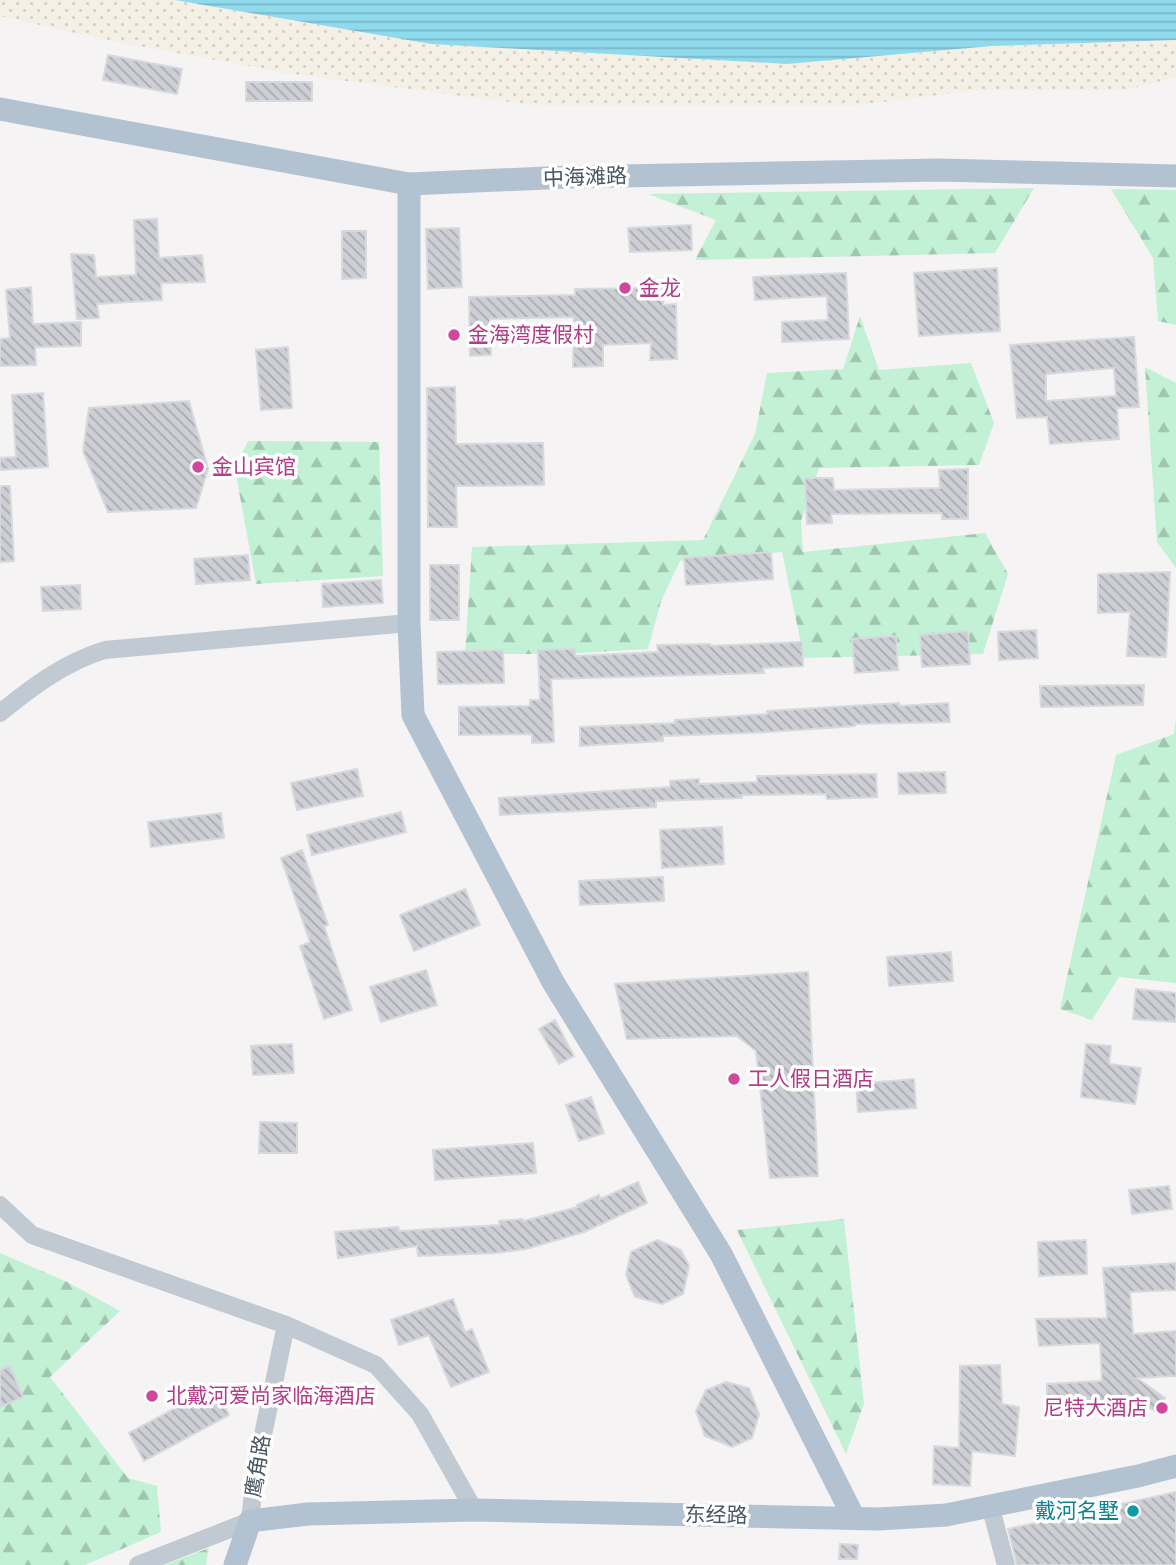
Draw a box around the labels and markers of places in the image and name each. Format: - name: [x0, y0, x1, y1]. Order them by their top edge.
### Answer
- place label: 金龙: [639, 274, 681, 299]
- marker: 金龙: [617, 280, 633, 296]
- place label: 金海湾度假村: [468, 321, 594, 346]
- marker: 金海湾度假村: [446, 327, 462, 343]
- place label: 金山宾馆: [212, 453, 296, 478]
- marker: 金山宾馆: [190, 459, 206, 475]
- place label: 工人假日酒店: [748, 1065, 874, 1090]
- marker: 工人假日酒店: [726, 1071, 742, 1087]
- place label: 北戴河爱尚家临海酒店: [166, 1382, 376, 1407]
- marker: 北戴河爱尚家临海酒店: [144, 1388, 160, 1404]
- place label: 尼特大酒店: [1043, 1394, 1148, 1419]
- marker: 尼特大酒店: [1154, 1400, 1170, 1416]
- place label: 戴河名墅: [1035, 1497, 1119, 1522]
- marker: 戴河名墅: [1125, 1503, 1141, 1519]

